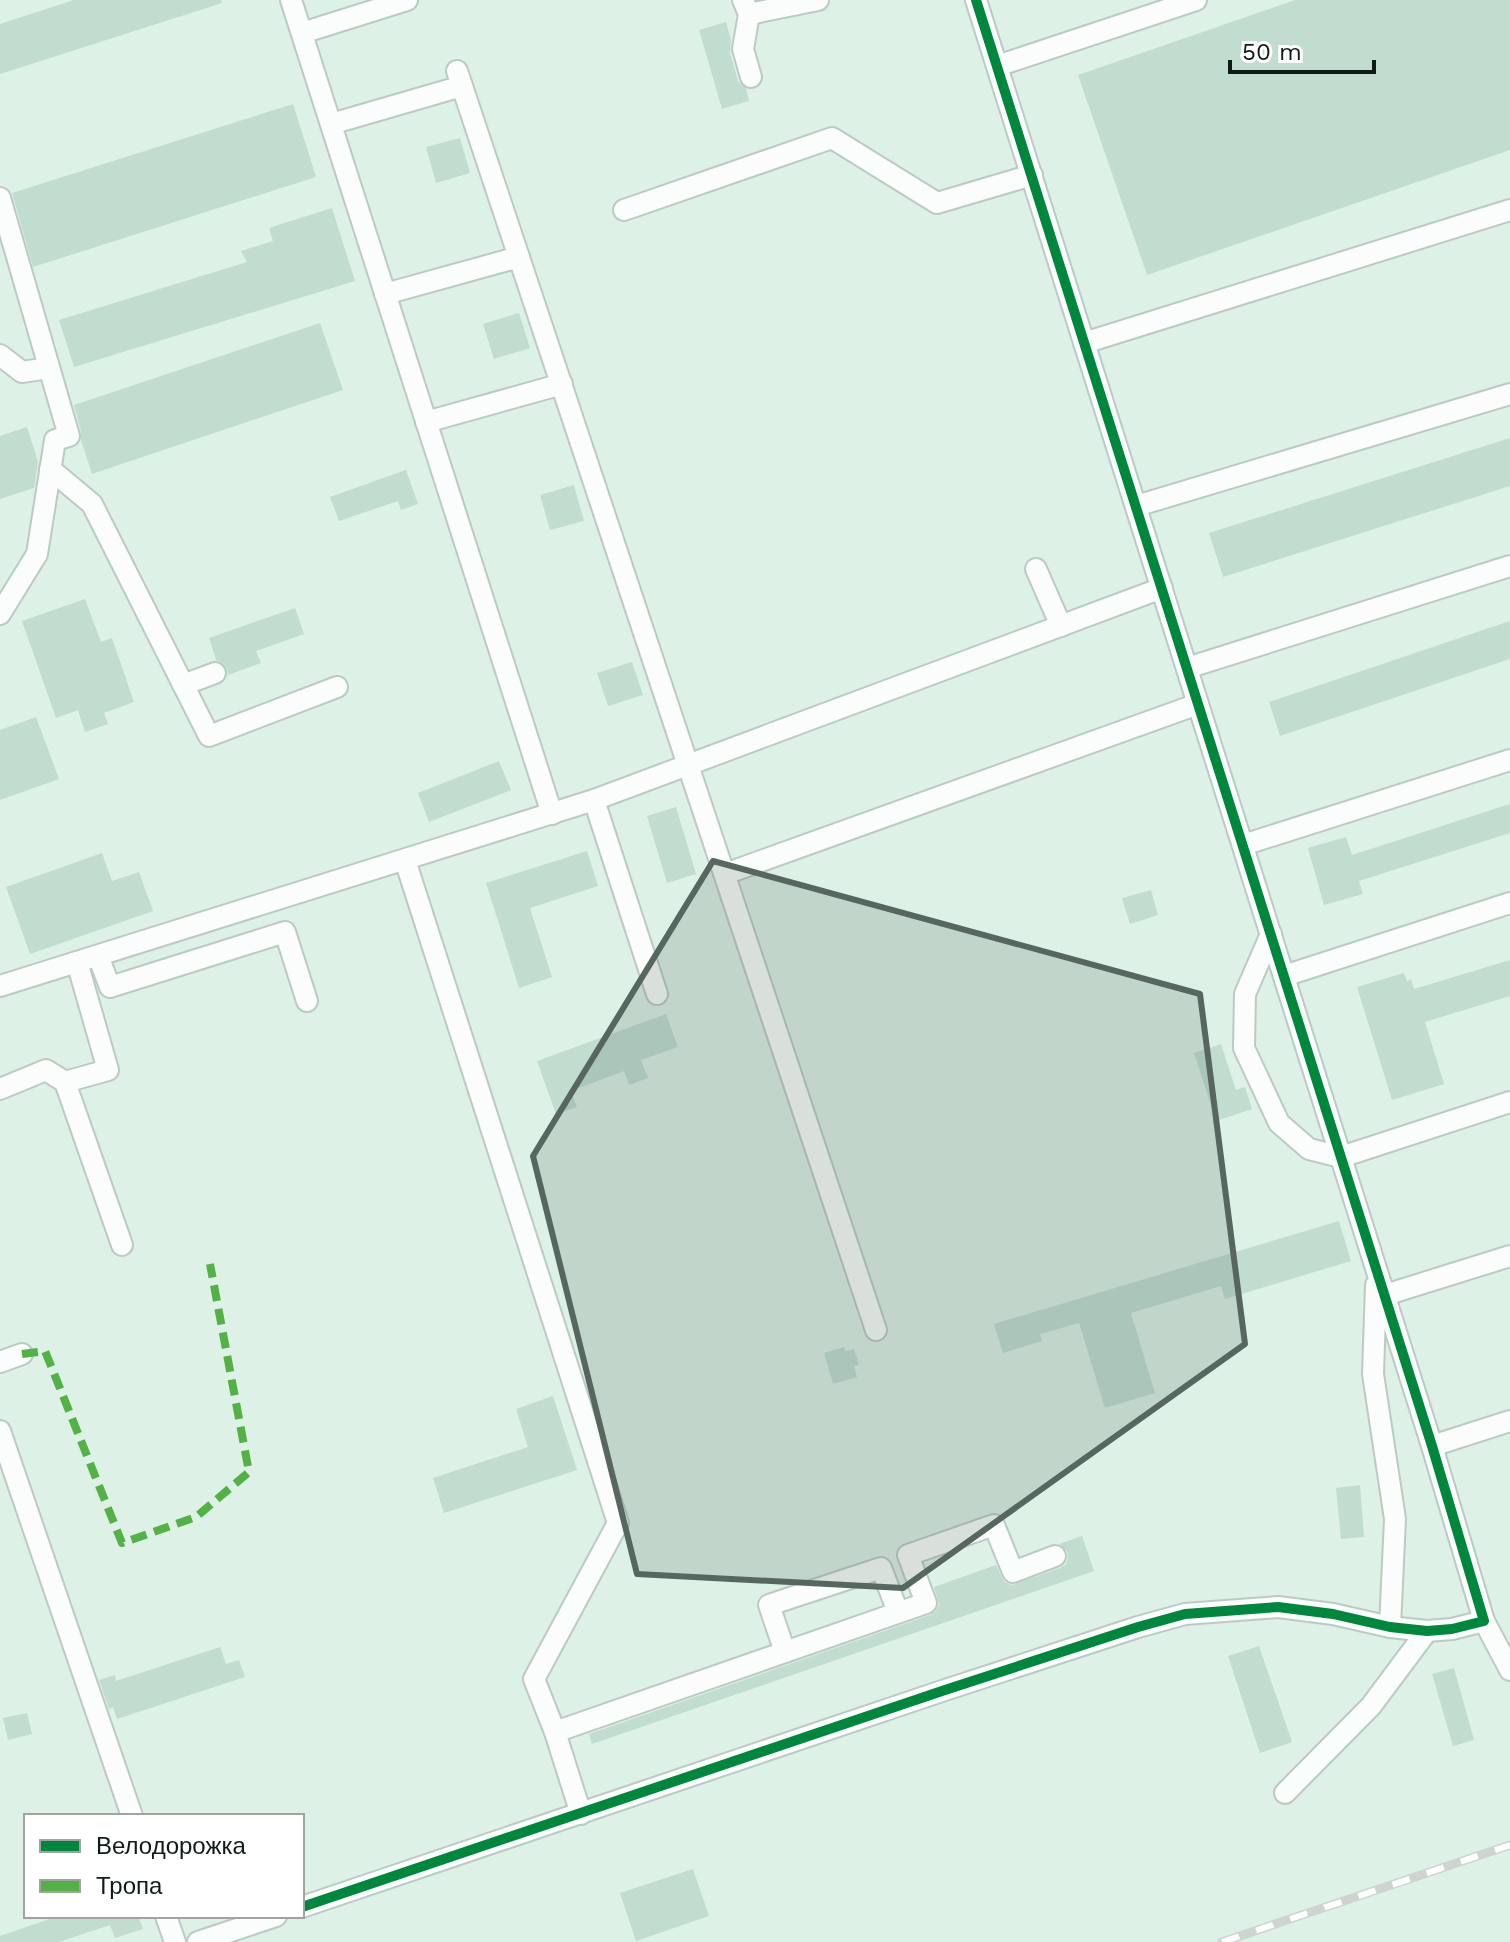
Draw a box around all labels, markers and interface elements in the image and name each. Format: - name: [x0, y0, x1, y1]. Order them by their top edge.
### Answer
- scale bar: [1230, 24, 1374, 74]
- text: 50 m: [1242, 38, 1302, 66]
- legend: [24, 1814, 304, 1918]
- text: Велодорожка: [96, 1832, 247, 1860]
- text: Тропа: [96, 1872, 163, 1900]

